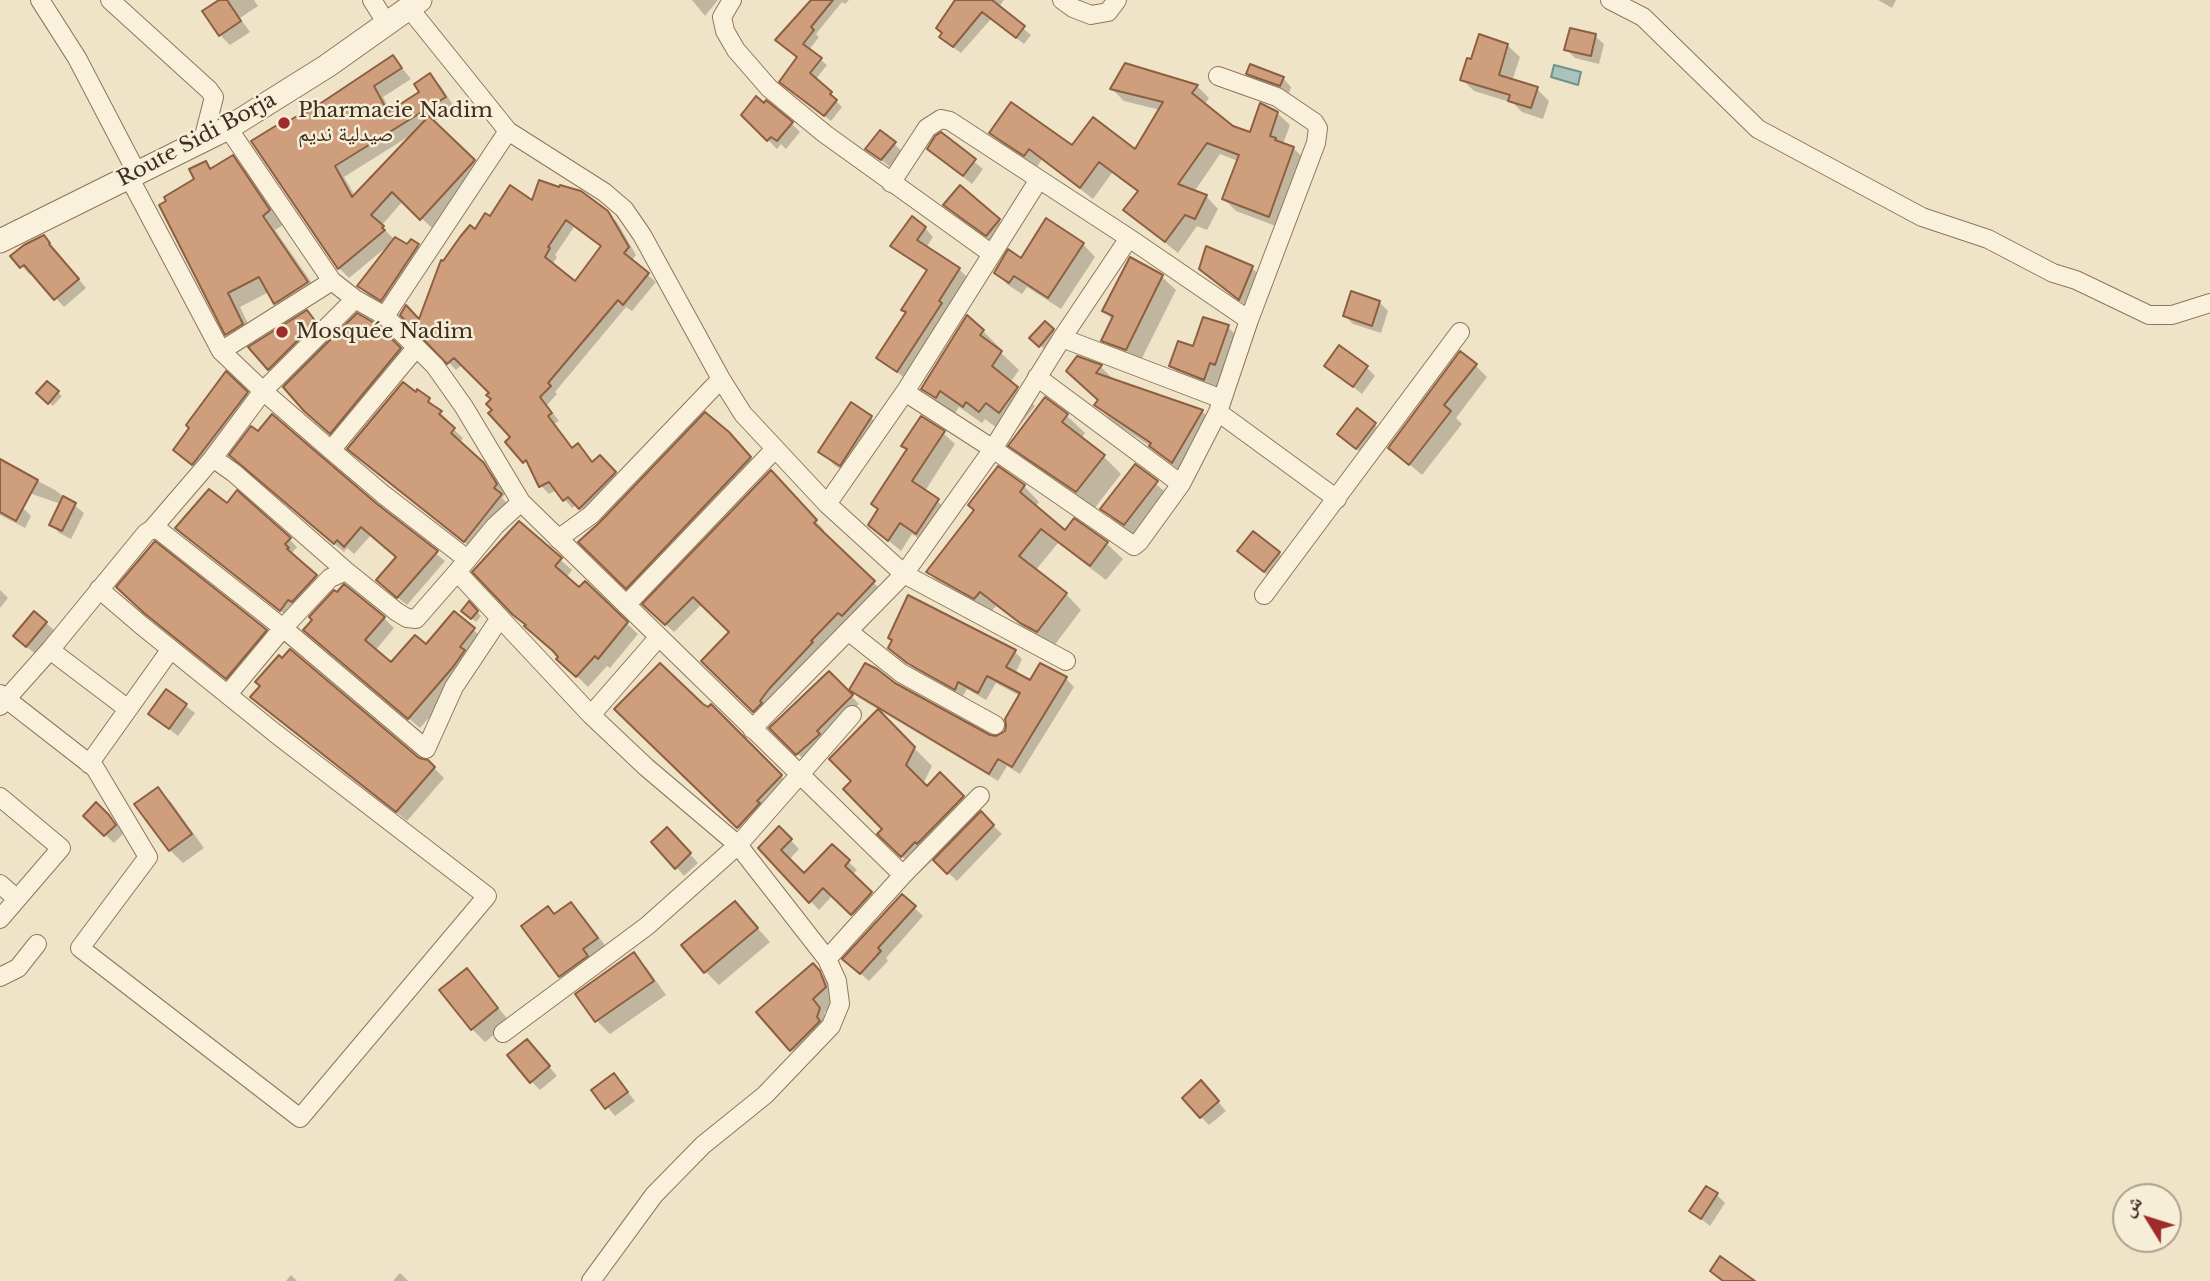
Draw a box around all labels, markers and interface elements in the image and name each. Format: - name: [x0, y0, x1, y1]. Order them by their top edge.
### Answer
- street label: Route Sidi Borja: [113, 88, 281, 192]
- place label: Pharmacie Nadim صيدلية نديم: [298, 98, 493, 148]
- marker: Pharmacie Nadim صيدلية نديم: [276, 115, 292, 131]
- place label: Mosquée Nadim: [296, 319, 473, 345]
- marker: Mosquée Nadim: [274, 324, 290, 340]
- north arrow: [2112, 1183, 2182, 1253]
- text: ش: [2116, 1191, 2147, 1221]

